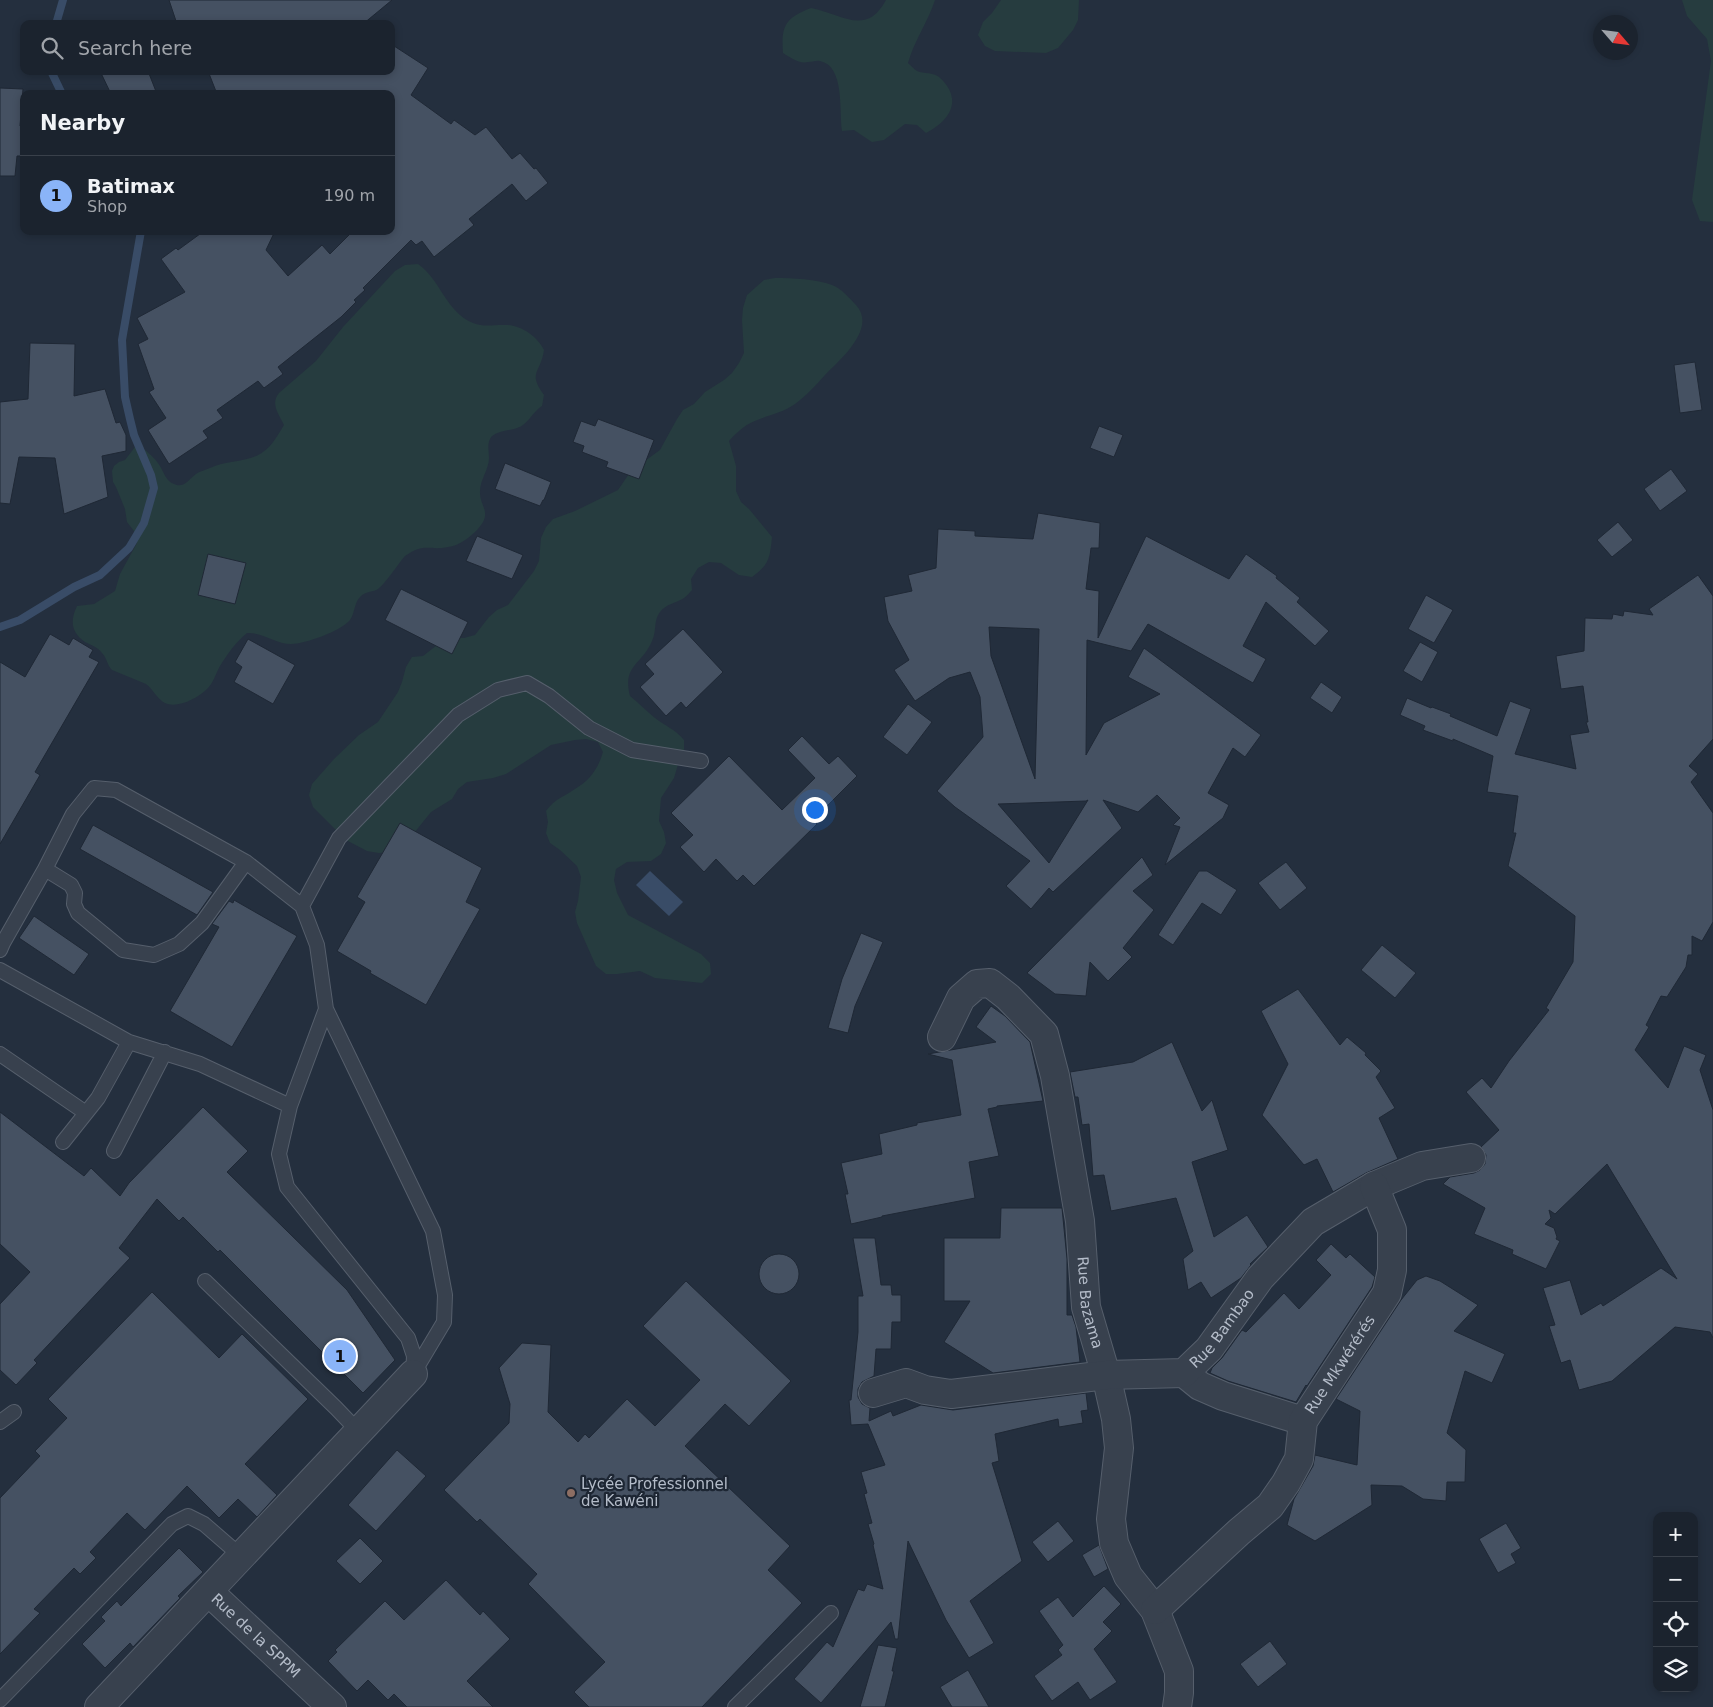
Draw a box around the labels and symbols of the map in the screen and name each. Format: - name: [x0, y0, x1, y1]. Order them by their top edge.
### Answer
- north arrow: [1593, 15, 1638, 60]
- your location: [802, 797, 828, 823]
- street label: Rue Bazama: [1073, 1256, 1107, 1351]
- street label: Rue Bambao: [1186, 1285, 1258, 1372]
- street label: Rue Mkwérérés: [1301, 1312, 1379, 1417]
- pin: 1: [324, 1337, 356, 1375]
- place label: Lycée Professionnel de Kawéni: [581, 1475, 728, 1510]
- marker: Lycée Professionnel de Kawéni: [565, 1487, 577, 1499]
- street label: Rue de la SPPM: [207, 1590, 304, 1682]

